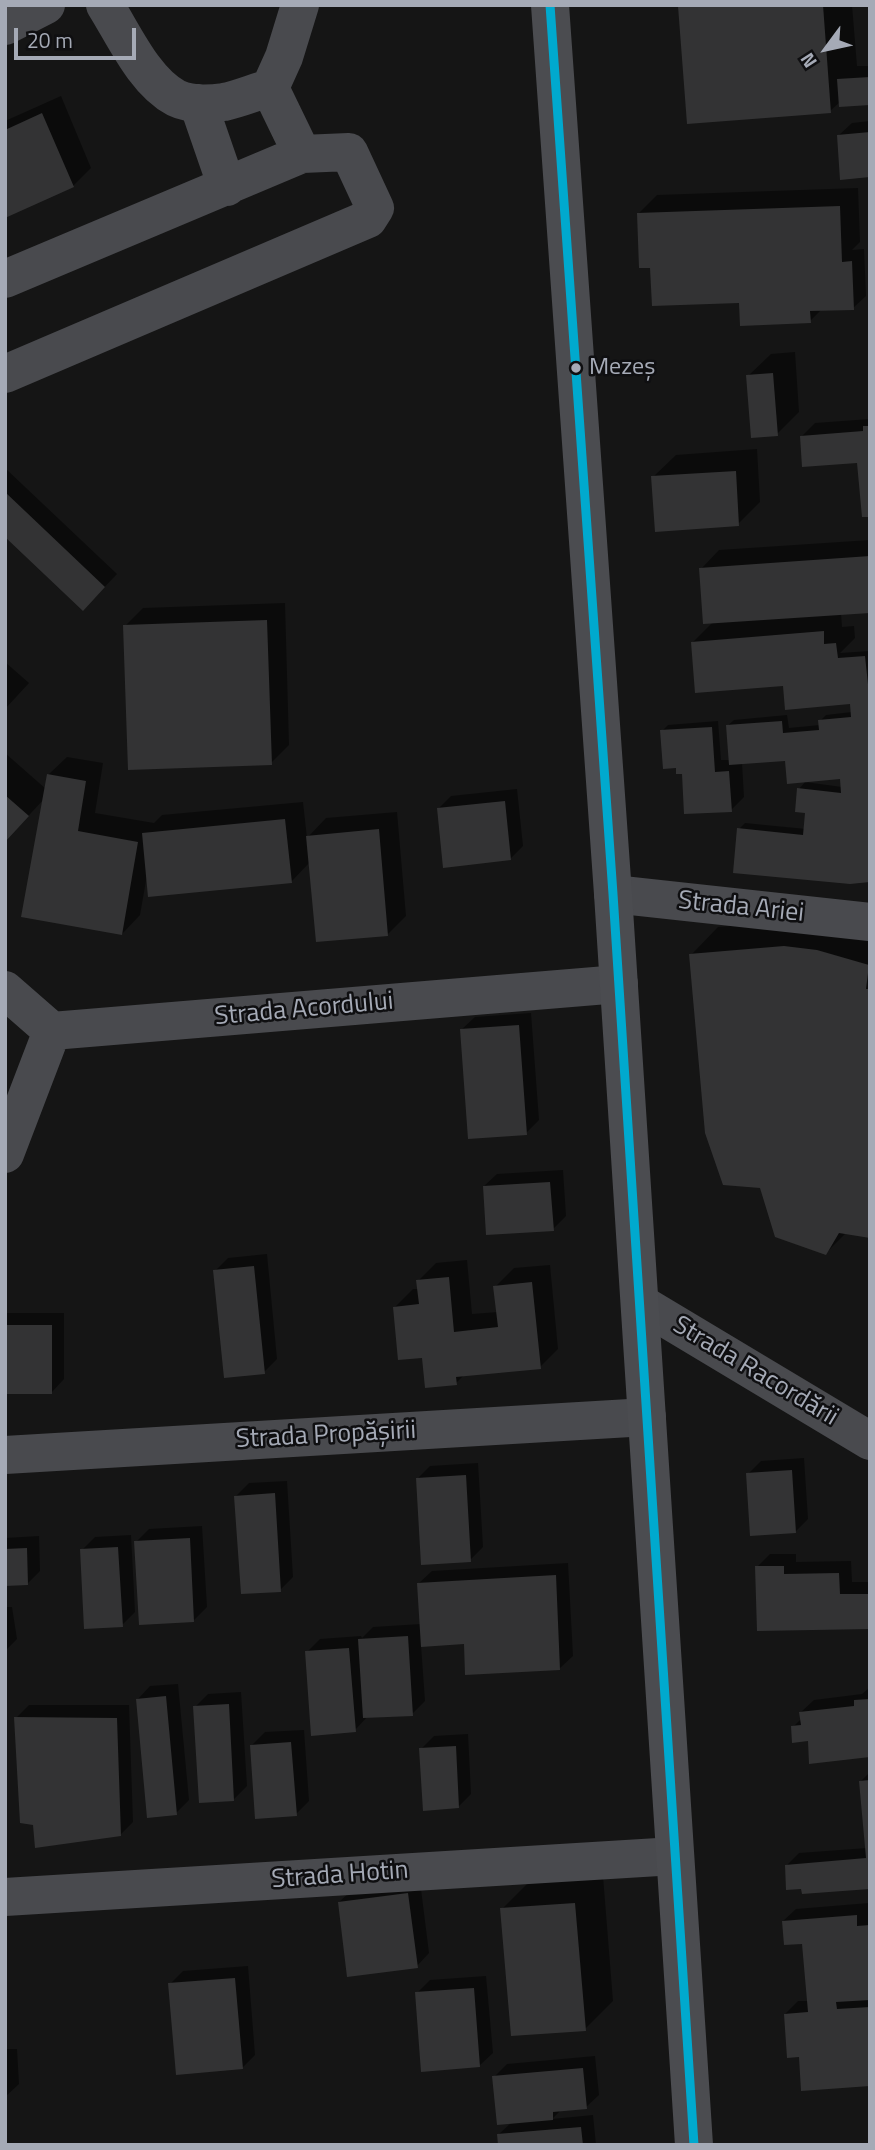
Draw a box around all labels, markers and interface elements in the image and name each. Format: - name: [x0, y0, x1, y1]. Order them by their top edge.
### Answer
- scale bar: [18, 14, 140, 58]
- north arrow: [791, 14, 861, 84]
- text: 20 m: [27, 24, 73, 56]
- text: N: [792, 47, 824, 74]
- place label: Mezeș: [589, 354, 655, 382]
- marker: Mezeș: [569, 361, 583, 375]
- street label: Strada Ariei: [676, 886, 806, 930]
- street label: Strada Acordului: [213, 987, 395, 1033]
- street label: Strada Racordării: [667, 1310, 843, 1434]
- street label: Strada Propășirii: [235, 1416, 417, 1456]
- street label: Strada Hotin: [270, 1856, 410, 1896]

